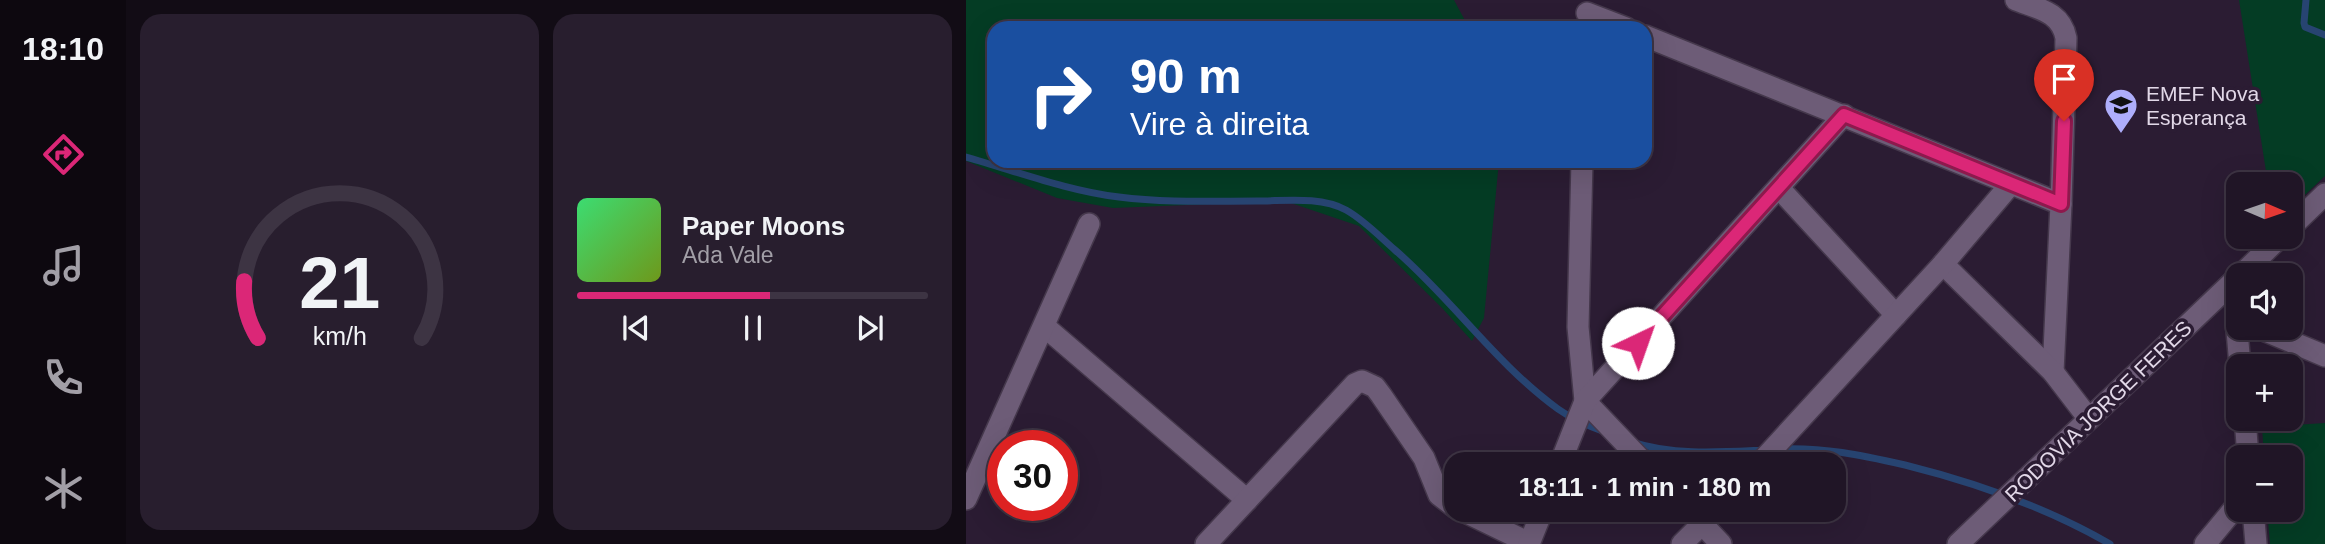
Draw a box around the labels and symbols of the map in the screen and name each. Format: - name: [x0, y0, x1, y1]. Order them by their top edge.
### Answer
- pin: [2034, 49, 2094, 121]
- place label: EMEF Nova Esperança: [2146, 82, 2260, 129]
- school or university icon: EMEF Nova Esperança: [2102, 86, 2140, 135]
- north arrow: [2226, 172, 2303, 248]
- position arrow: [1601, 306, 1675, 380]
- street label: RODOVIA JORGE FERES: [2000, 316, 2196, 506]
- speed limit sign: 30: [987, 430, 1078, 521]

